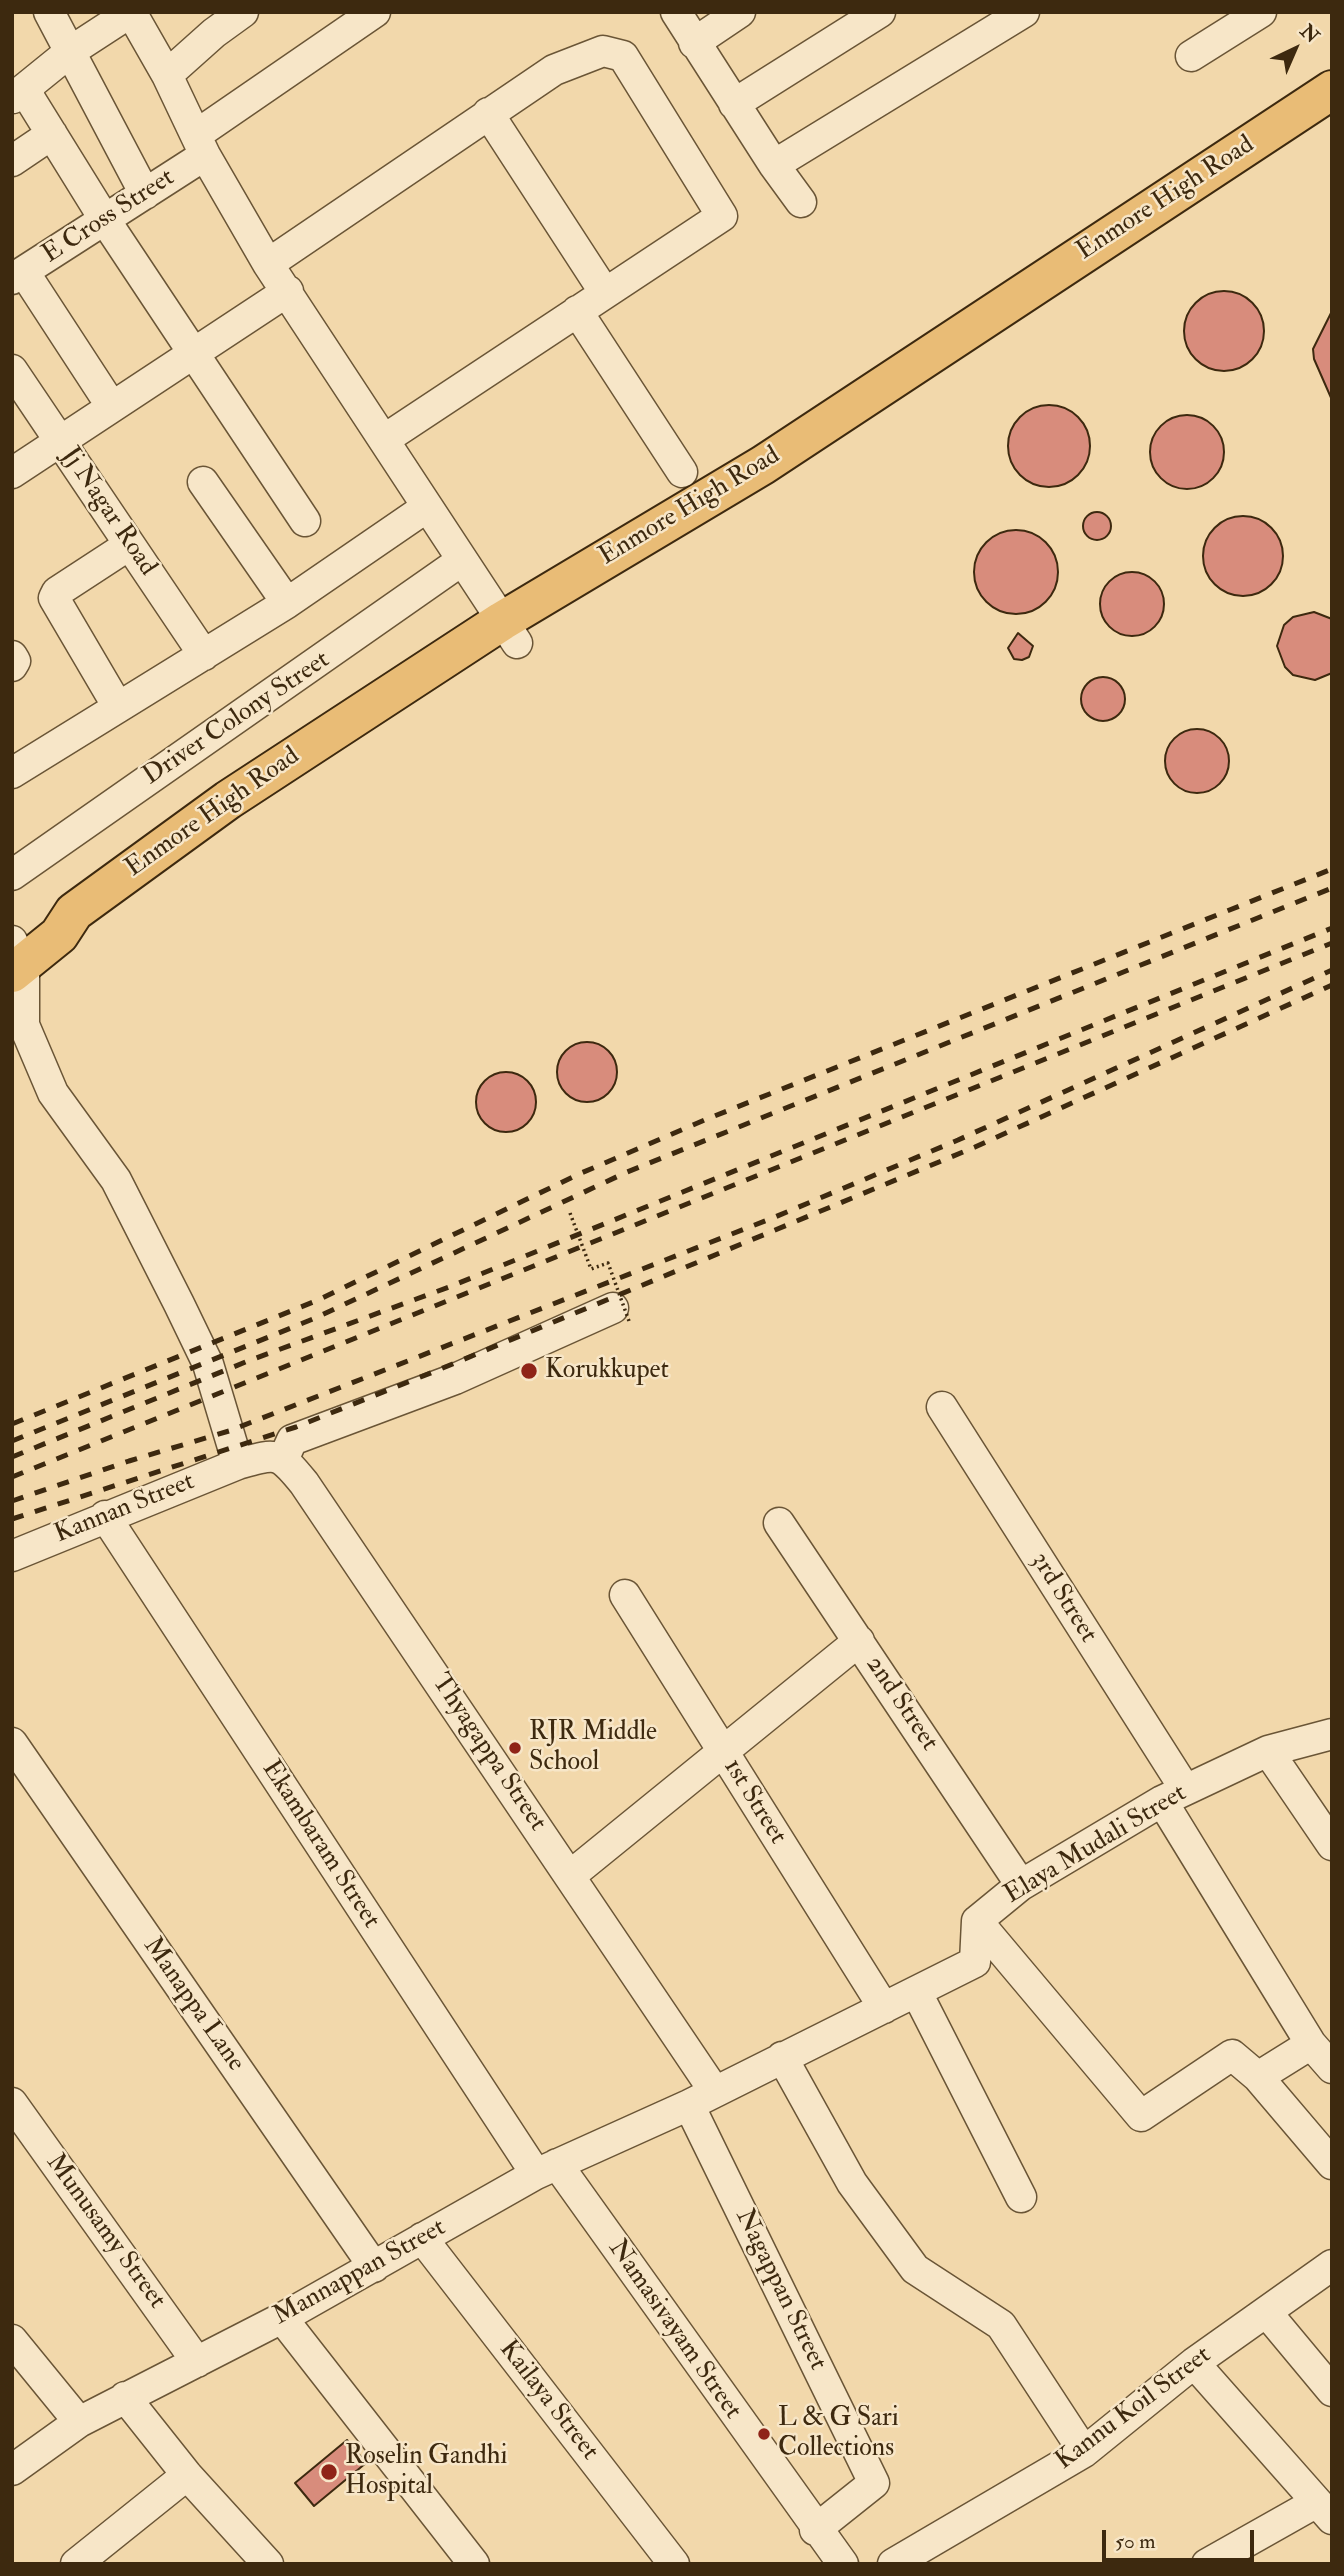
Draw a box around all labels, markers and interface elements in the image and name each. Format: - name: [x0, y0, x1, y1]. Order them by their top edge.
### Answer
- north arrow: [1260, 14, 1330, 84]
- text: N: [1295, 19, 1324, 48]
- street label: Enmore High Road: [1071, 130, 1261, 268]
- street label: E Cross Street: [37, 163, 181, 271]
- street label: Enmore High Road: [594, 441, 786, 573]
- street label: Jj Nagar Road: [54, 442, 162, 582]
- street label: Driver Colony Street: [138, 645, 336, 793]
- street label: Enmore High Road: [120, 741, 306, 885]
- place label: Korukkupet: [545, 1355, 669, 1387]
- marker: Korukkupet: [519, 1361, 539, 1381]
- street label: Kannan Street: [51, 1467, 199, 1551]
- street label: 3rd Street: [1023, 1547, 1103, 1649]
- street label: 2nd Street: [858, 1651, 944, 1757]
- street label: Thyagappa Street: [424, 1668, 552, 1838]
- place label: RJR Middle School: [529, 1717, 657, 1778]
- marker: RJR Middle School: [507, 1740, 523, 1756]
- street label: 1st Street: [716, 1754, 792, 1850]
- street label: Ekambaram Street: [254, 1755, 386, 1935]
- street label: Elaya Mudali Street: [999, 1778, 1193, 1912]
- street label: Manappa Lane: [135, 1932, 251, 2078]
- street label: Munusamy Street: [38, 2148, 172, 2316]
- street label: Nagappan Street: [728, 2204, 832, 2376]
- street label: Mannappan Street: [269, 2213, 451, 2333]
- street label: Namasivayam Street: [600, 2234, 748, 2426]
- street label: Kailaya Street: [492, 2335, 604, 2467]
- street label: Kannu Koil Street: [1050, 2340, 1218, 2478]
- place label: L & G Sari Collections: [778, 2403, 899, 2464]
- marker: L & G Sari Collections: [756, 2426, 772, 2442]
- place label: Roselin Gandhi Hospital: [345, 2441, 507, 2502]
- marker: Roselin Gandhi Hospital: [319, 2462, 339, 2482]
- scale bar: [1106, 2516, 1258, 2560]
- text: 50 m: [1115, 2528, 1156, 2555]

